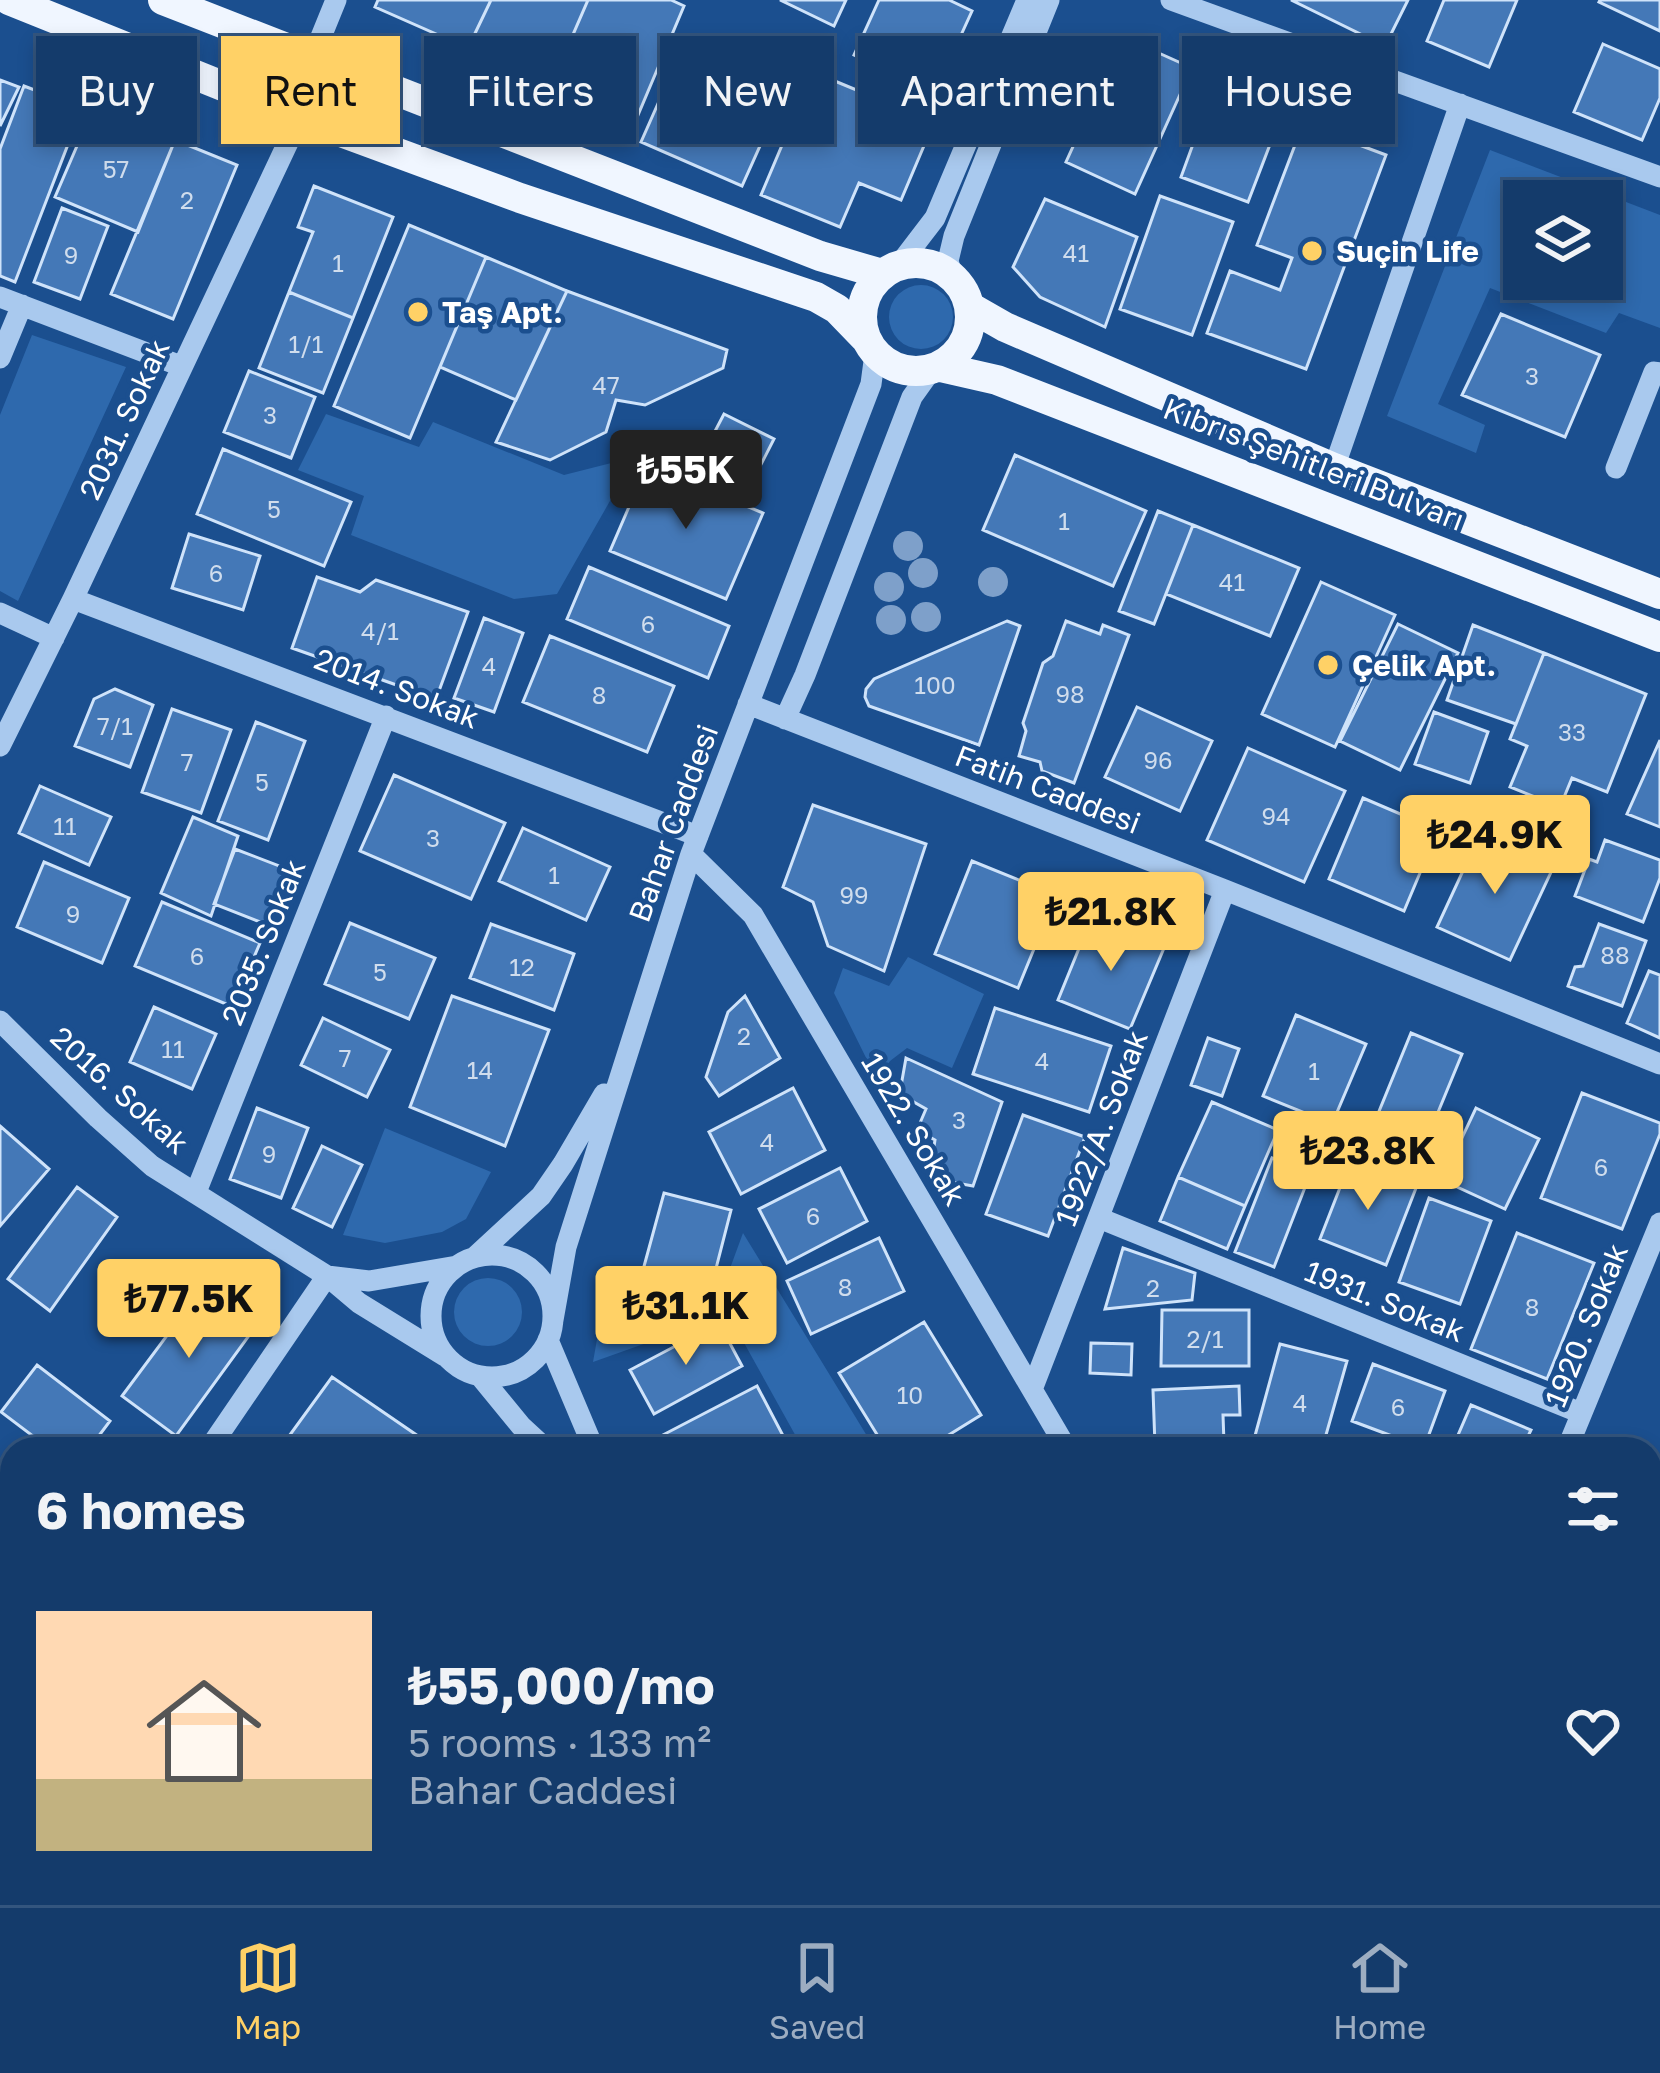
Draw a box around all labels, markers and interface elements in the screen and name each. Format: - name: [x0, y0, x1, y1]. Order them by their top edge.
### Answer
- chip: Buy: [36, 36, 197, 144]
- chip: Rent: [221, 36, 400, 144]
- chip: Filters: [424, 36, 636, 144]
- chip: New: [660, 36, 834, 144]
- chip: Apartment: [858, 36, 1158, 144]
- chip: House: [1182, 36, 1395, 144]
- house number: 57: [103, 154, 129, 183]
- map controls: [1503, 180, 1623, 300]
- button: layers: [1503, 180, 1623, 300]
- house number: 2: [180, 185, 194, 214]
- place label: Suçin Life: [1336, 233, 1479, 269]
- house number: 41: [1063, 238, 1089, 267]
- marker: Suçin Life: [1299, 238, 1325, 264]
- house number: 9: [64, 240, 78, 269]
- house number: 1: [332, 248, 344, 277]
- place label: Taş Apt.: [442, 294, 563, 330]
- marker: Taş Apt.: [405, 299, 431, 325]
- house number: 1/1: [289, 329, 323, 358]
- street label: 2031. Sokak: [71, 333, 177, 505]
- house number: 3: [1525, 361, 1539, 390]
- house number: 47: [592, 370, 620, 399]
- street label: Kıbrıs Şehitleri Bulvarı: [1159, 390, 1469, 538]
- house number: 3: [263, 400, 277, 429]
- pin: ₺55K: [615, 430, 757, 532]
- text: ₺55K: [637, 445, 735, 492]
- house number: 5: [267, 494, 281, 523]
- house number: 1: [1058, 506, 1070, 535]
- house number: 6: [209, 558, 223, 587]
- house number: 41: [1219, 567, 1245, 596]
- house number: 6: [641, 609, 655, 638]
- house number: 4/1: [361, 616, 399, 645]
- street label: 2014. Sokak: [310, 640, 484, 736]
- place label: Çelik Apt.: [1352, 647, 1496, 683]
- house number: 4: [482, 651, 496, 680]
- marker: Çelik Apt.: [1315, 652, 1341, 678]
- house number: 100: [914, 670, 956, 699]
- house number: 98: [1055, 679, 1085, 708]
- house number: 8: [592, 680, 606, 709]
- house number: 7/1: [97, 711, 133, 740]
- house number: 33: [1558, 717, 1586, 746]
- street label: Bahar Caddesi: [621, 719, 725, 927]
- street label: Fatih Caddesi: [950, 737, 1146, 841]
- house number: 96: [1143, 745, 1173, 774]
- house number: 7: [181, 747, 193, 776]
- house number: 5: [255, 767, 269, 796]
- pin: ₺24.9K: [1397, 795, 1593, 897]
- house number: 94: [1261, 801, 1291, 830]
- text: ₺24.9K: [1427, 810, 1563, 857]
- house number: 11: [53, 811, 77, 840]
- house number: 3: [426, 823, 440, 852]
- street label: 2035. Sokak: [213, 854, 313, 1030]
- house number: 1: [548, 860, 560, 889]
- pin: ₺21.8K: [1013, 872, 1209, 974]
- house number: 99: [839, 880, 869, 909]
- text: ₺21.8K: [1045, 887, 1177, 934]
- house number: 9: [66, 899, 80, 928]
- house number: 88: [1600, 940, 1630, 969]
- house number: 6: [190, 941, 204, 970]
- house number: 12: [509, 952, 535, 981]
- house number: 5: [373, 957, 387, 986]
- street label: 2016. Sokak: [44, 1019, 196, 1161]
- house number: 2: [737, 1021, 751, 1050]
- street label: 1922/A. Sokak: [1047, 1025, 1155, 1231]
- house number: 11: [161, 1034, 185, 1063]
- house number: 7: [339, 1043, 351, 1072]
- street label: 1922. Sokak: [854, 1046, 974, 1212]
- house number: 4: [1035, 1046, 1049, 1075]
- house number: 14: [467, 1055, 493, 1084]
- house number: 1: [1308, 1056, 1320, 1085]
- house number: 3: [952, 1105, 966, 1134]
- pin: ₺23.8K: [1270, 1111, 1466, 1213]
- text: ₺23.8K: [1300, 1126, 1436, 1173]
- house number: 4: [760, 1127, 774, 1156]
- house number: 9: [262, 1139, 276, 1168]
- house number: 6: [1594, 1152, 1608, 1181]
- house number: 6: [806, 1201, 820, 1230]
- street label: 1920. Sokak: [1537, 1238, 1635, 1412]
- street label: 1931. Sokak: [1300, 1253, 1470, 1349]
- pin: ₺77.5K: [91, 1259, 287, 1361]
- pin: ₺31.1K: [588, 1266, 784, 1368]
- house number: 8: [838, 1272, 852, 1301]
- house number: 2: [1146, 1273, 1160, 1302]
- text: ₺77.5K: [124, 1274, 254, 1321]
- text: ₺31.1K: [622, 1281, 750, 1328]
- house number: 8: [1525, 1292, 1539, 1321]
- house number: 2/1: [1186, 1324, 1224, 1353]
- house number: 10: [897, 1380, 923, 1409]
- house number: 4: [1293, 1388, 1307, 1417]
- house number: 6: [1391, 1392, 1405, 1421]
- icon: filters: [1560, 1476, 1626, 1542]
- text: 6 homes: [36, 1479, 246, 1540]
- text: ₺55,000/mo: [408, 1654, 715, 1715]
- icon: home: [132, 1659, 276, 1803]
- icon: heart: [1560, 1698, 1626, 1764]
- text: 5 rooms · 133 m²: [408, 1719, 711, 1766]
- text: Bahar Caddesi: [408, 1766, 677, 1813]
- tab: Map: [234, 1935, 301, 2046]
- tab: Saved: [769, 1935, 865, 2046]
- tab: Home: [1333, 1935, 1426, 2046]

